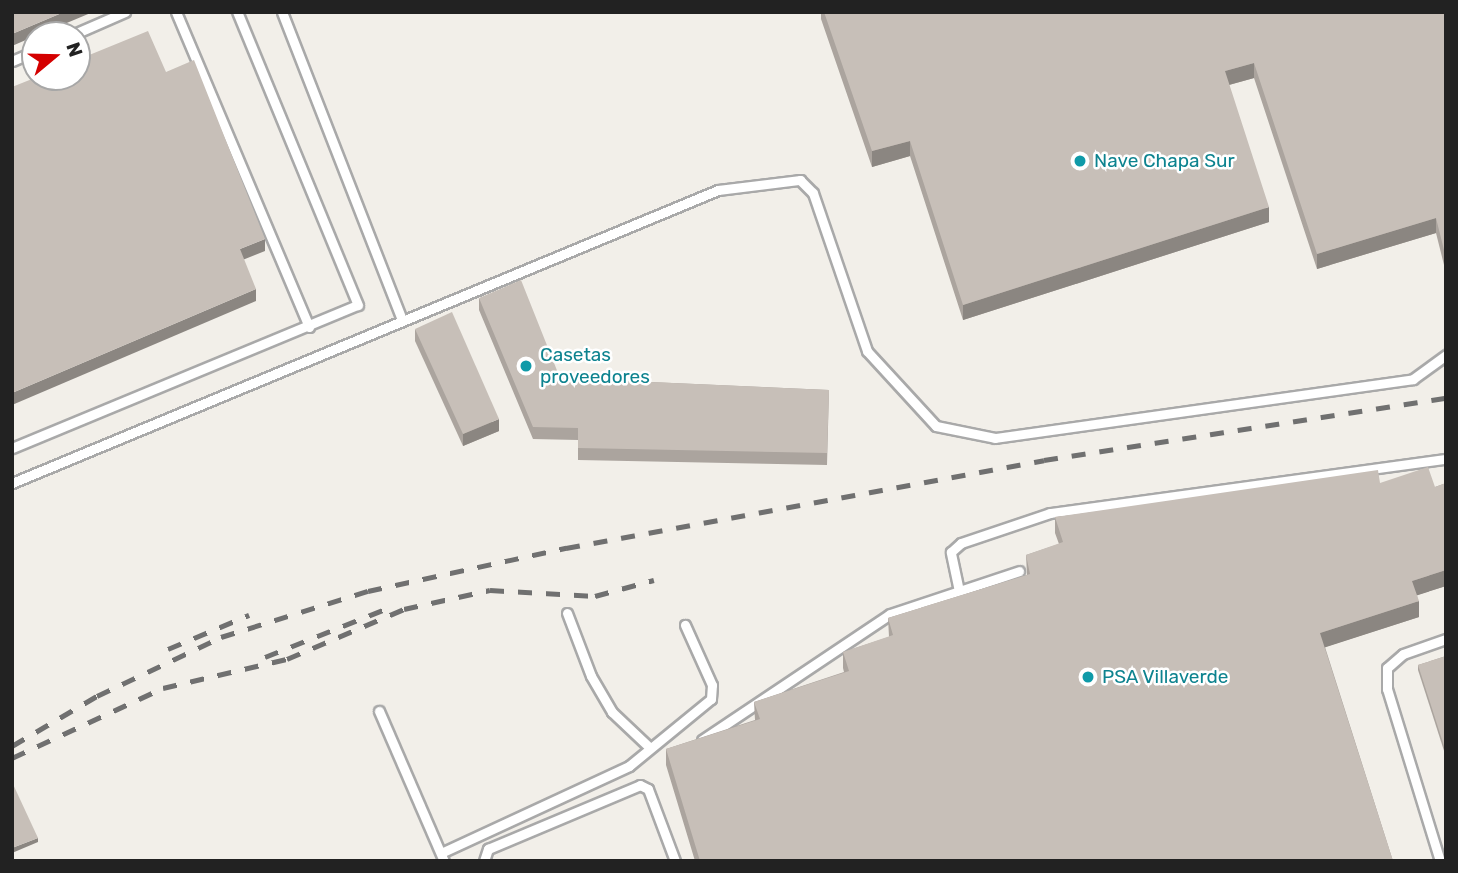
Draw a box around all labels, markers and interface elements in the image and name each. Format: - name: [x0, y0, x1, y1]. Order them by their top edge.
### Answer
- north arrow: [21, 21, 91, 91]
- text: N: [61, 39, 88, 60]
- place label: Nave Chapa Sur: [1094, 150, 1235, 172]
- marker: Nave Chapa Sur: [1072, 153, 1088, 169]
- place label: Casetas proveedores: [540, 344, 650, 388]
- marker: Casetas proveedores: [518, 358, 534, 374]
- place label: PSA Villaverde: [1102, 666, 1229, 688]
- marker: PSA Villaverde: [1080, 669, 1096, 685]

